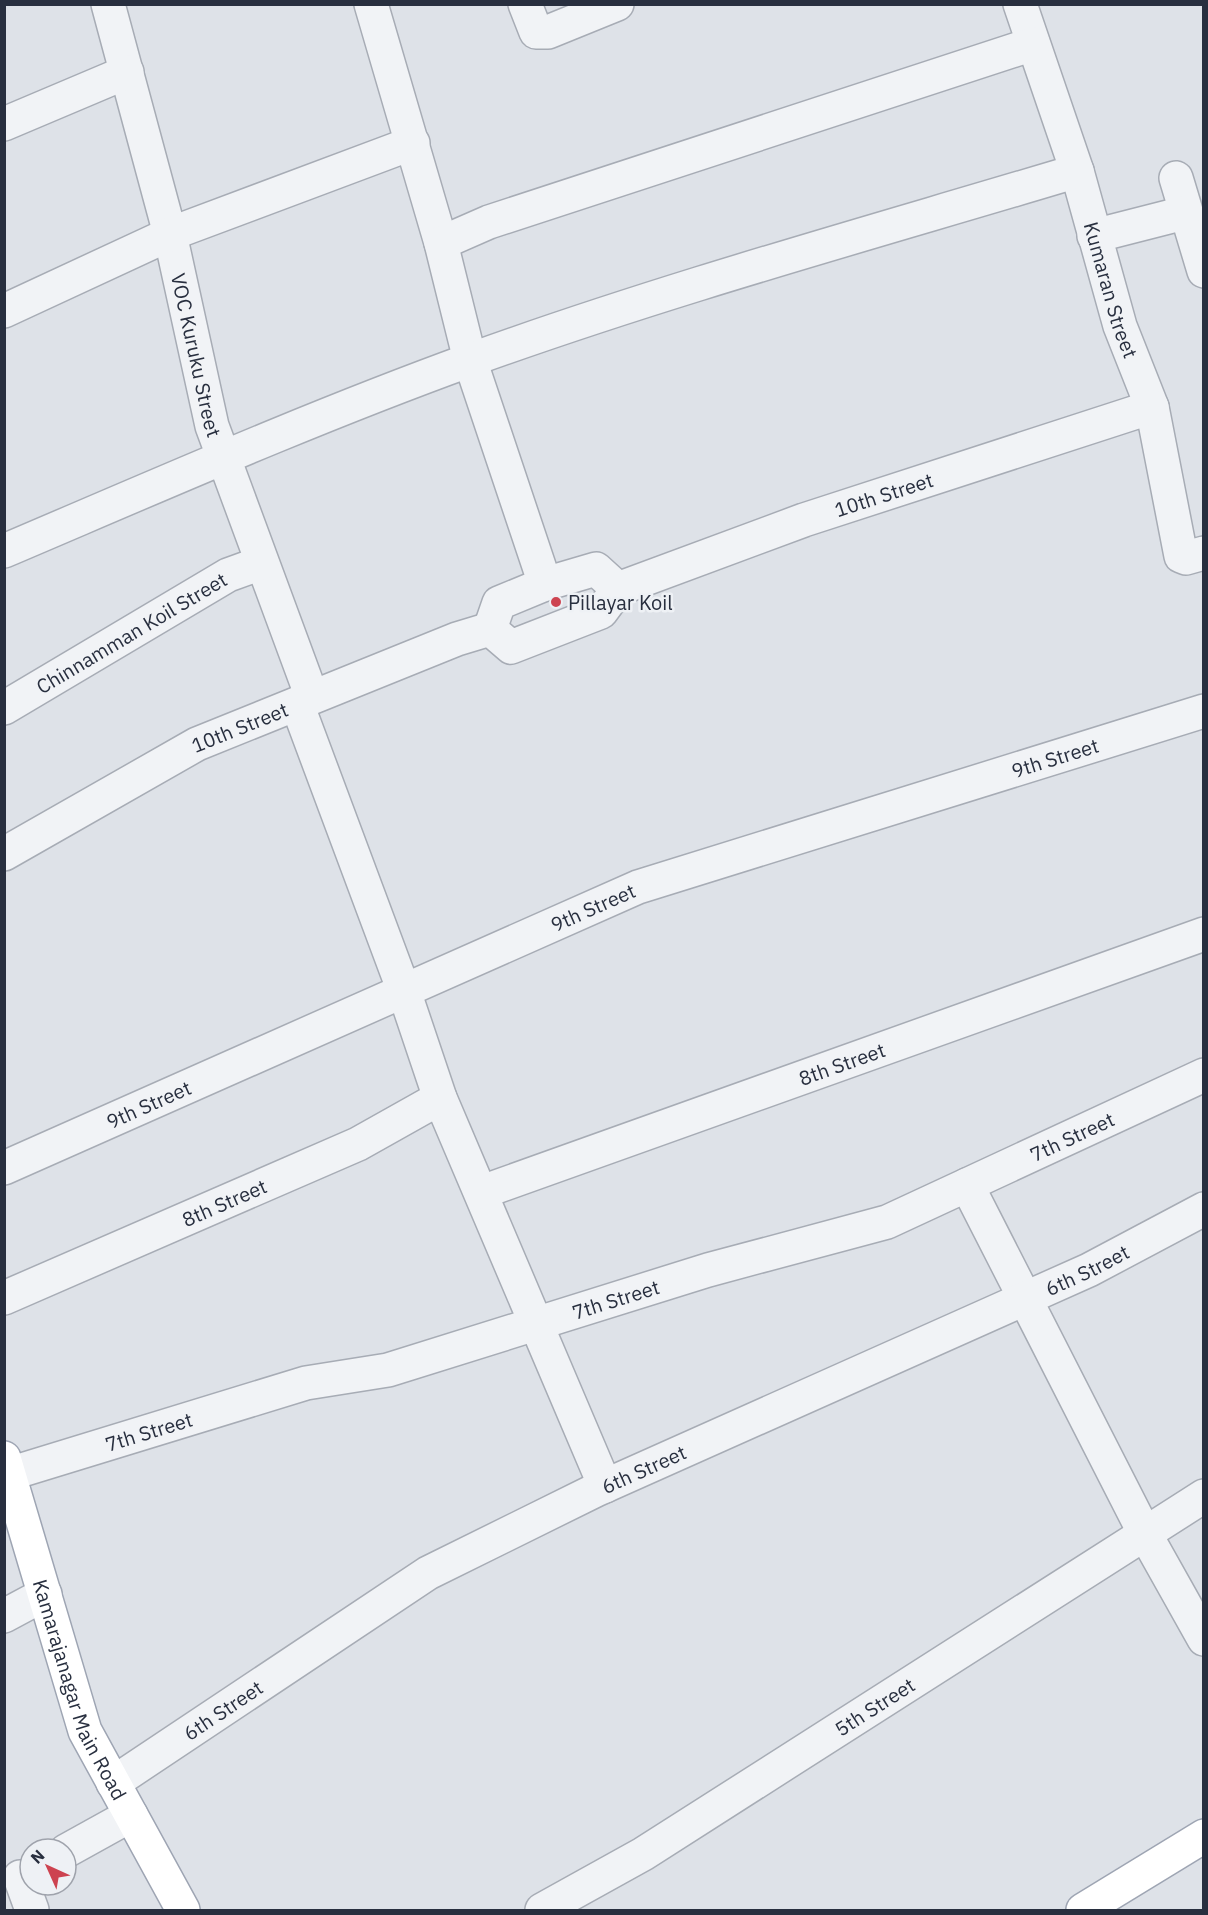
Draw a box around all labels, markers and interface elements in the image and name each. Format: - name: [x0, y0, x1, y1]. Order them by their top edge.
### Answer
- street label: Kumaran Street: [1078, 219, 1145, 362]
- street label: VOC Kuruku Street: [165, 270, 228, 441]
- street label: 10th Street: [831, 466, 936, 523]
- street label: Chinnamman Koil Street: [31, 565, 232, 700]
- place label: Pillayar Koil: [568, 589, 673, 616]
- marker: Pillayar Koil: [549, 595, 563, 609]
- street label: 10th Street: [187, 695, 292, 758]
- street label: 9th Street: [1008, 731, 1102, 784]
- street label: 9th Street: [546, 876, 639, 938]
- street label: 8th Street: [795, 1036, 889, 1091]
- street label: 9th Street: [102, 1073, 195, 1135]
- street label: 7th Street: [1025, 1105, 1118, 1167]
- street label: 8th Street: [177, 1172, 271, 1233]
- street label: 6th Street: [1041, 1238, 1133, 1301]
- street label: 7th Street: [568, 1273, 662, 1325]
- street label: 7th Street: [102, 1405, 196, 1457]
- street label: 6th Street: [597, 1438, 690, 1499]
- street label: Kamarajanagar Main Road: [27, 1576, 134, 1804]
- street label: 5th Street: [829, 1671, 920, 1742]
- street label: 6th Street: [178, 1674, 268, 1746]
- north arrow: [18, 1837, 78, 1897]
- text: N: [26, 1845, 49, 1868]

